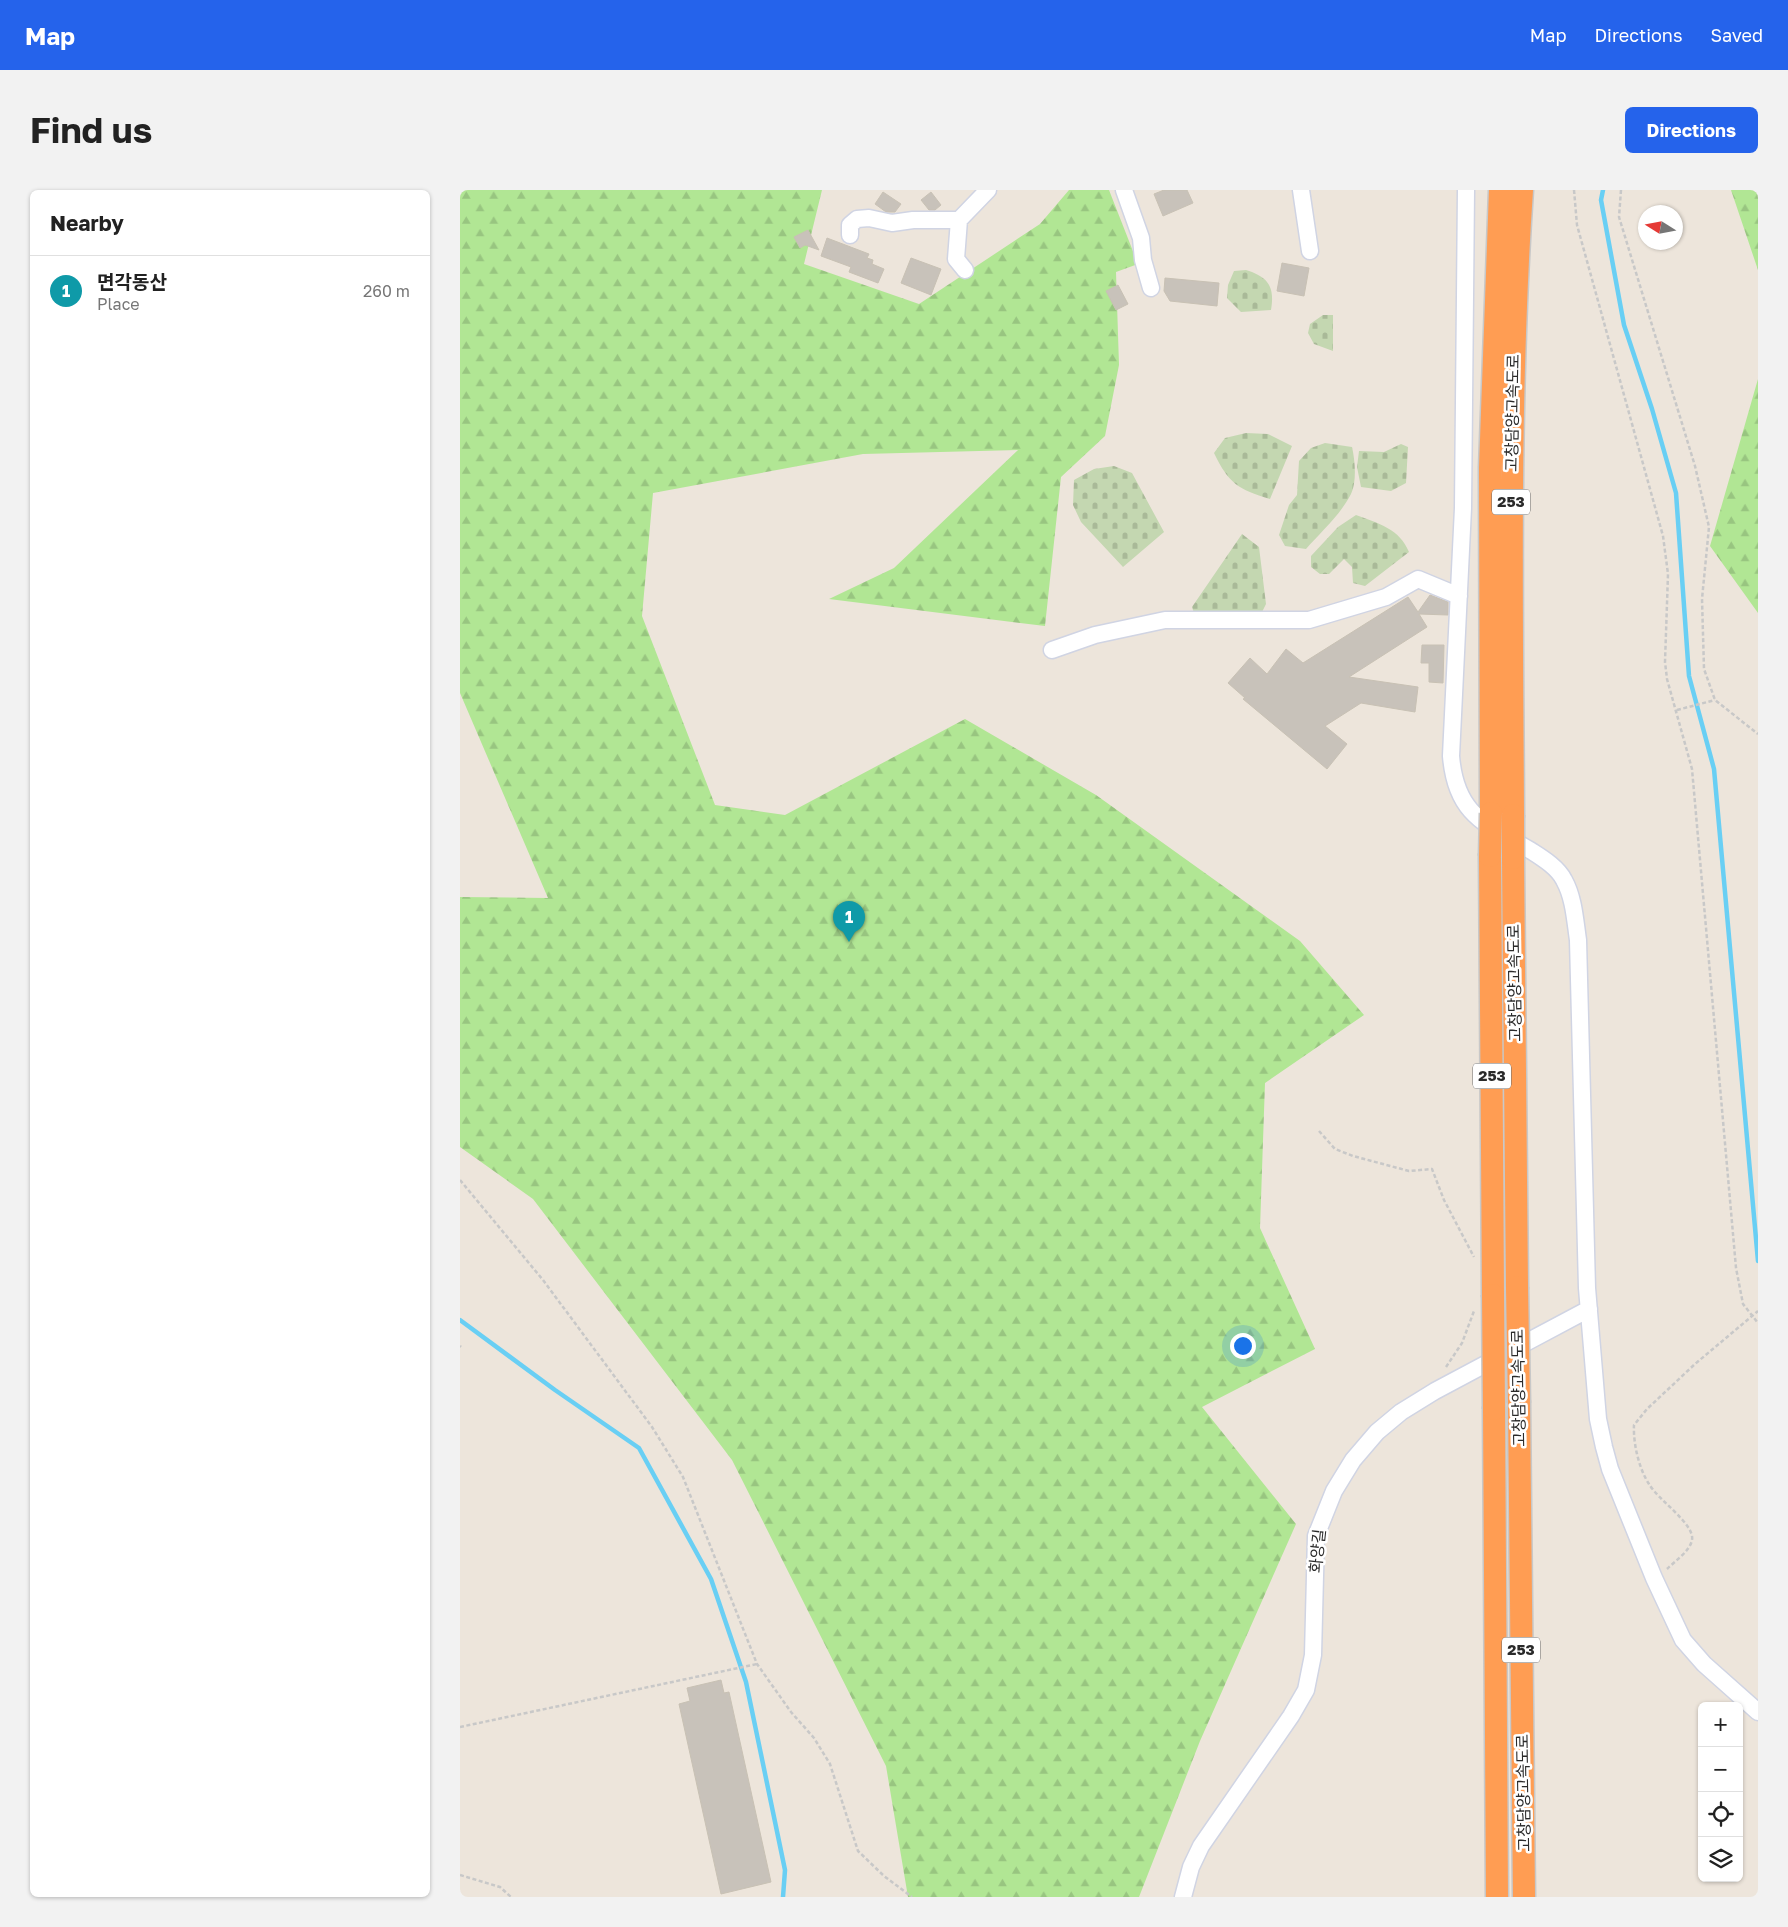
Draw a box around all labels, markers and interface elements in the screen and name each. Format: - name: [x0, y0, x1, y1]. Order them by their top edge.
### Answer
- text: Map: [25, 21, 75, 50]
- text: Map: [1530, 24, 1566, 46]
- text: Directions: [1594, 24, 1682, 46]
- text: Saved: [1710, 24, 1763, 46]
- button: Directions: [1625, 107, 1758, 153]
- text: Find us: [30, 109, 152, 151]
- north arrow: [1638, 205, 1683, 250]
- text: Nearby: [50, 210, 124, 236]
- text: 면각동산: [97, 270, 167, 293]
- text: 1: [62, 281, 70, 301]
- text: 260 m: [363, 281, 410, 301]
- text: Place: [97, 294, 140, 314]
- street label: 고창담양고속도로: [1501, 354, 1523, 472]
- road number: 253: [1492, 490, 1530, 514]
- pin: 1: [833, 901, 865, 942]
- street label: 고창담양고속도로: [1503, 924, 1525, 1042]
- road number: 253: [1473, 1064, 1511, 1088]
- street label: 고창담양고속도로: [1507, 1329, 1529, 1447]
- your location: [1230, 1333, 1256, 1359]
- street label: 화양길: [1305, 1528, 1329, 1574]
- road number: 253: [1502, 1638, 1540, 1662]
- map controls: [1698, 1702, 1743, 1882]
- button: +: [1698, 1702, 1743, 1747]
- street label: 고창담양고속도로: [1512, 1734, 1534, 1852]
- button: −: [1698, 1747, 1743, 1792]
- button: locate: [1698, 1792, 1743, 1837]
- button: layers: [1698, 1837, 1743, 1882]

